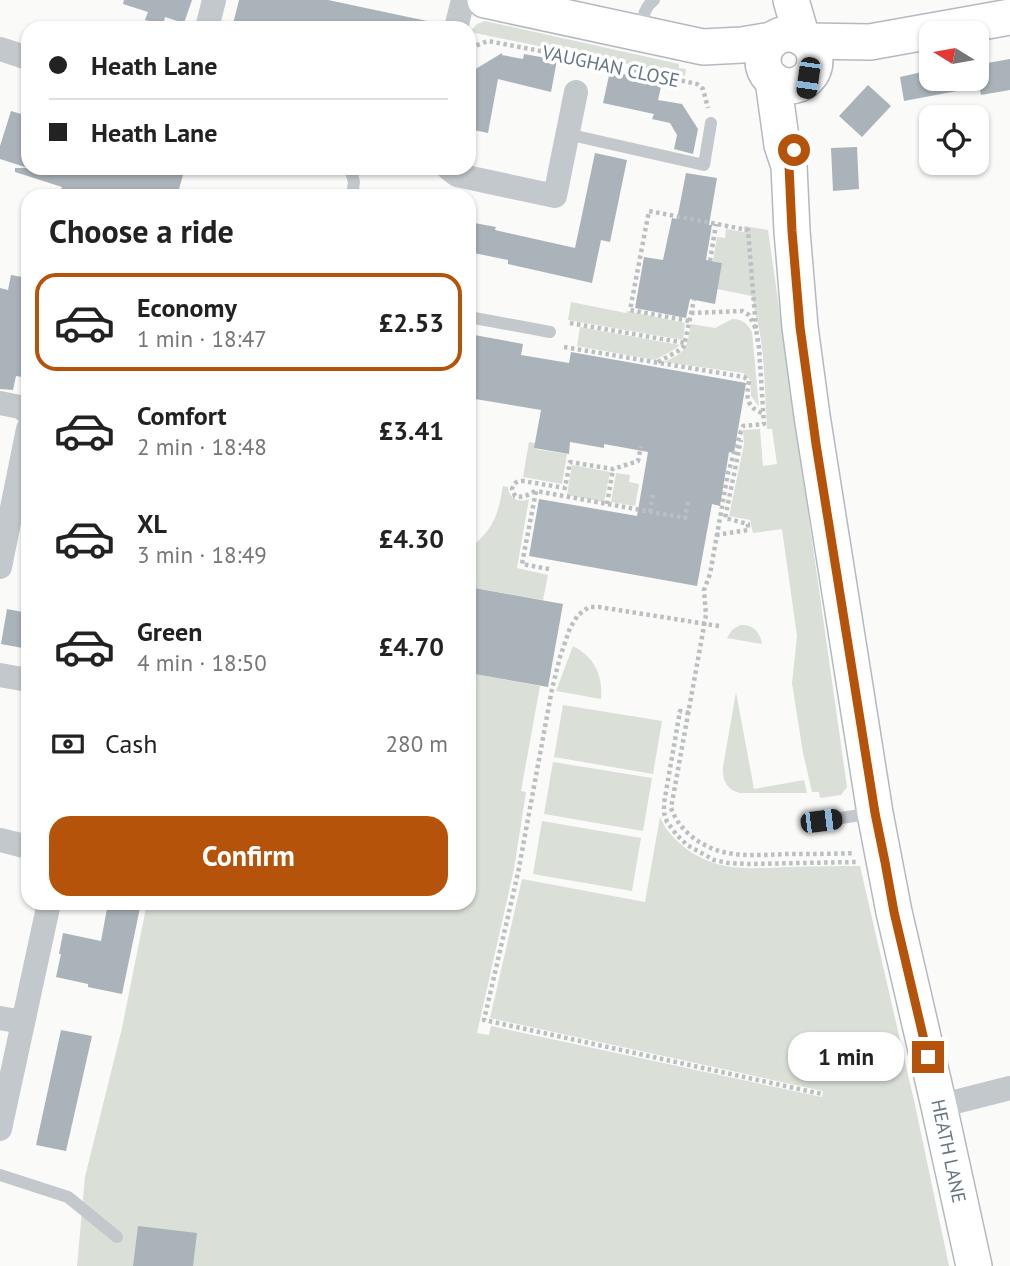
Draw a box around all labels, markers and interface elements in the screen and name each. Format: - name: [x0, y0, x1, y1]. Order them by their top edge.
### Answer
- north arrow: [919, 21, 989, 91]
- map controls: [919, 21, 989, 175]
- street label: VAUGHAN CLOSE: [539, 40, 682, 92]
- text: Heath Lane: [91, 49, 218, 82]
- car: [795, 56, 822, 100]
- button: locate: [919, 105, 989, 175]
- text: Heath Lane: [91, 116, 218, 149]
- route start: [778, 134, 810, 166]
- text: Choose a ride: [49, 210, 234, 252]
- icon: car: [53, 291, 116, 354]
- text: Economy: [137, 291, 237, 324]
- text: £2.53: [379, 306, 444, 339]
- text: 1 min · 18:47: [137, 324, 267, 353]
- icon: car: [53, 399, 116, 462]
- text: Comfort: [137, 399, 227, 432]
- text: £3.41: [379, 414, 444, 447]
- text: 2 min · 18:48: [137, 432, 267, 461]
- icon: car: [53, 507, 116, 570]
- text: XL: [137, 507, 167, 540]
- text: £4.30: [379, 522, 444, 555]
- text: 3 min · 18:49: [137, 540, 267, 569]
- icon: car: [53, 615, 116, 678]
- text: Green: [137, 615, 202, 648]
- text: £4.70: [379, 630, 444, 663]
- text: 4 min · 18:50: [137, 648, 267, 677]
- icon: cash: [49, 725, 87, 763]
- text: Cash: [105, 727, 157, 760]
- text: 280 m: [386, 729, 448, 758]
- car: [799, 808, 844, 834]
- button: Confirm: [49, 816, 448, 896]
- callout: 1 min: [788, 1032, 904, 1082]
- route end: [912, 1041, 944, 1073]
- text: 1 min: [818, 1042, 874, 1071]
- street label: HEATH LANE: [926, 1097, 972, 1205]

